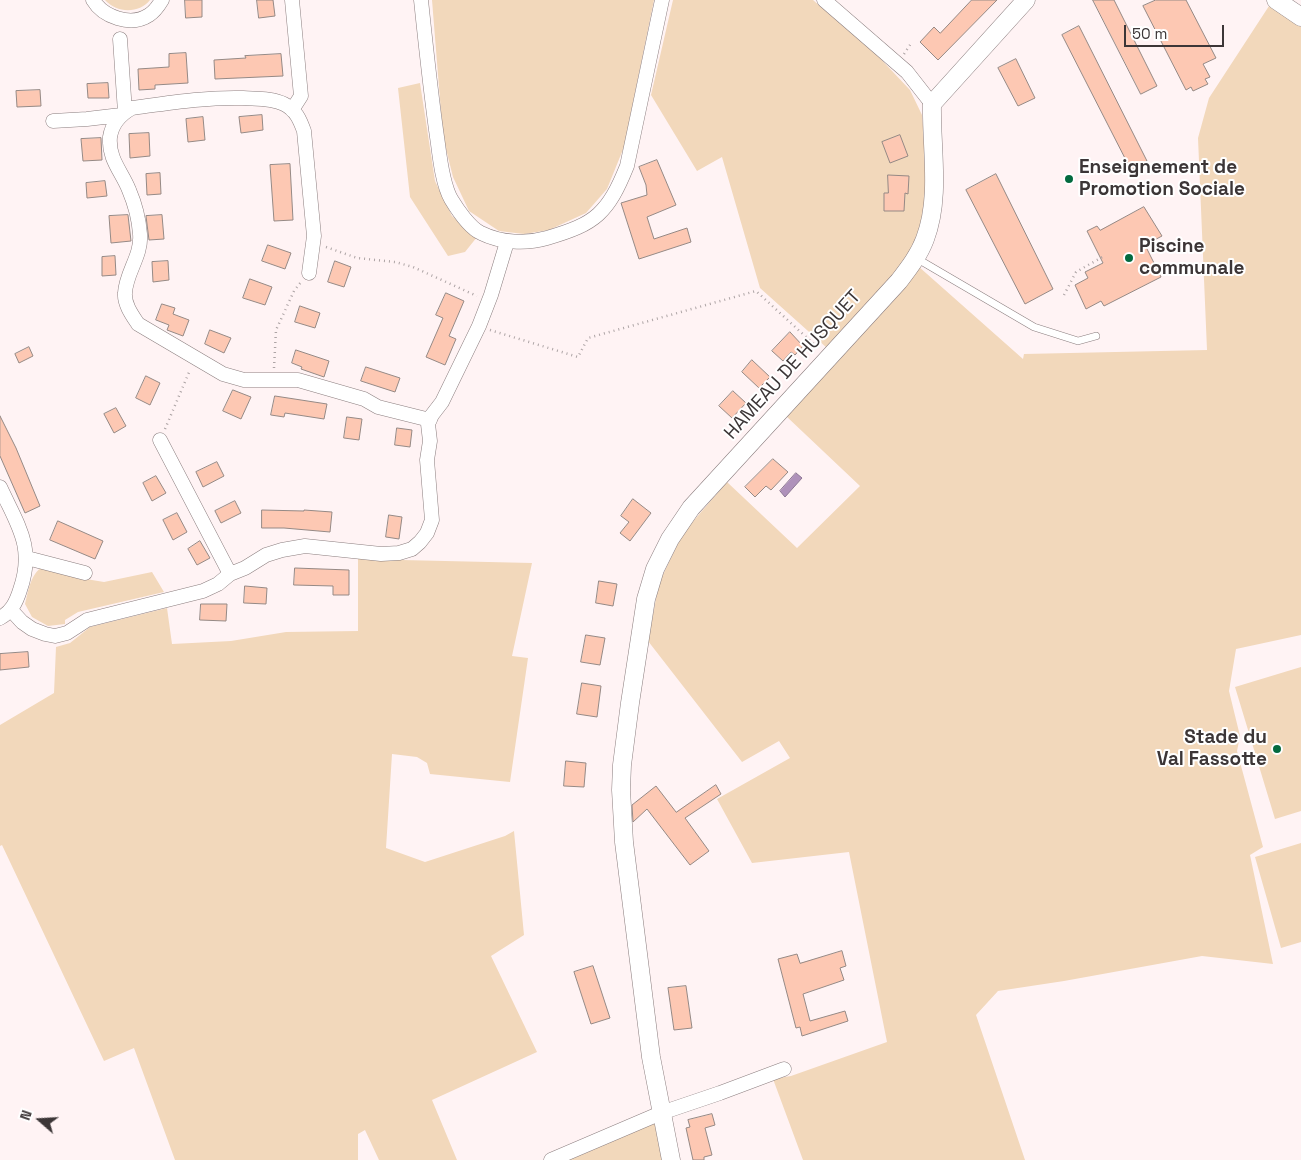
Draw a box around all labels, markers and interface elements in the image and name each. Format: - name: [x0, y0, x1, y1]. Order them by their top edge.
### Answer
- scale bar: [1126, 15, 1226, 47]
- text: 50 m: [1132, 24, 1167, 43]
- place label: Enseignement de Promotion Sociale: [1079, 157, 1245, 201]
- marker: Enseignement de Promotion Sociale: [1063, 173, 1075, 185]
- place label: Piscine communale: [1139, 236, 1244, 280]
- marker: Piscine communale: [1123, 252, 1135, 264]
- street label: HAMEAU DE HUSQUET: [720, 286, 866, 444]
- place label: Stade du Val Fassotte: [1157, 727, 1267, 771]
- marker: Stade du Val Fassotte: [1271, 743, 1283, 755]
- north arrow: [15, 1095, 65, 1145]
- text: N: [16, 1108, 36, 1122]

